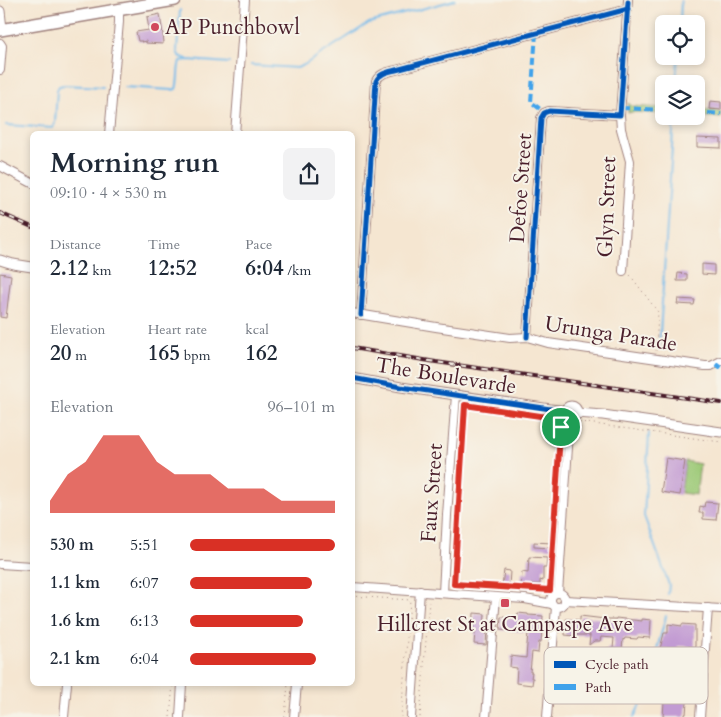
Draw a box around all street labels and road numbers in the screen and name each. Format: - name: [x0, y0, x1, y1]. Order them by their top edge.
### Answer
- street label: Defoe Street: [503, 132, 539, 244]
- street label: Glyn Street: [591, 156, 623, 258]
- street label: Urunga Parade: [543, 309, 679, 359]
- street label: The Boulevarde: [374, 351, 518, 401]
- street label: Faux Street: [414, 442, 450, 543]

